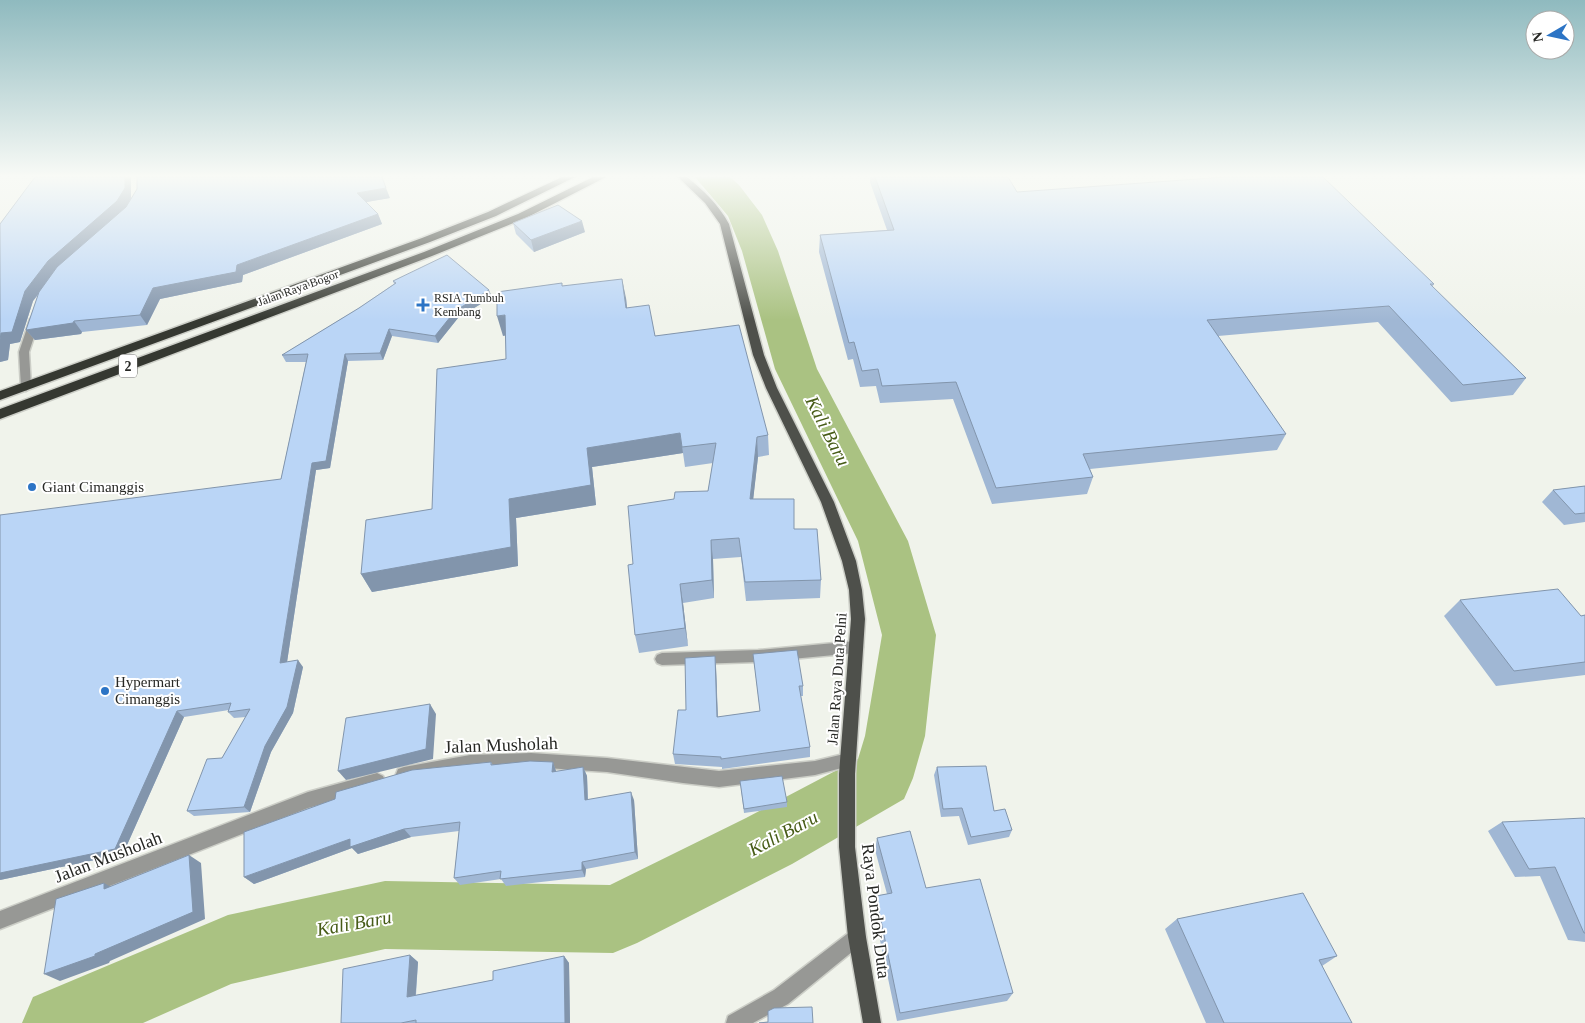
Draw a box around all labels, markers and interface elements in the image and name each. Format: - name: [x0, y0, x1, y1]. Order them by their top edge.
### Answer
- north arrow: [1525, 10, 1575, 60]
- text: N: [1529, 31, 1546, 43]
- street label: Jalan Raya Bogor: [256, 267, 340, 309]
- place label: RSIA Tumbuh Kembang: [434, 291, 504, 319]
- marker: RSIA Tumbuh Kembang: [416, 298, 430, 312]
- road number: 2: [119, 354, 137, 378]
- water label: Kali Baru: [801, 392, 854, 469]
- place label: Giant Cimanggis: [42, 479, 144, 495]
- marker: Giant Cimanggis: [26, 481, 38, 493]
- street label: Jalan Raya Duta Pelni: [824, 612, 850, 746]
- place label: Hypermart Cimanggis: [115, 674, 181, 707]
- marker: Hypermart Cimanggis: [99, 685, 111, 697]
- street label: Jalan Musholah: [444, 733, 558, 757]
- water label: Kali Baru: [744, 806, 821, 860]
- street label: Jalan Musholah: [51, 827, 165, 887]
- street label: Raya Pondok Duta: [858, 842, 894, 980]
- water label: Kali Baru: [314, 906, 393, 940]

